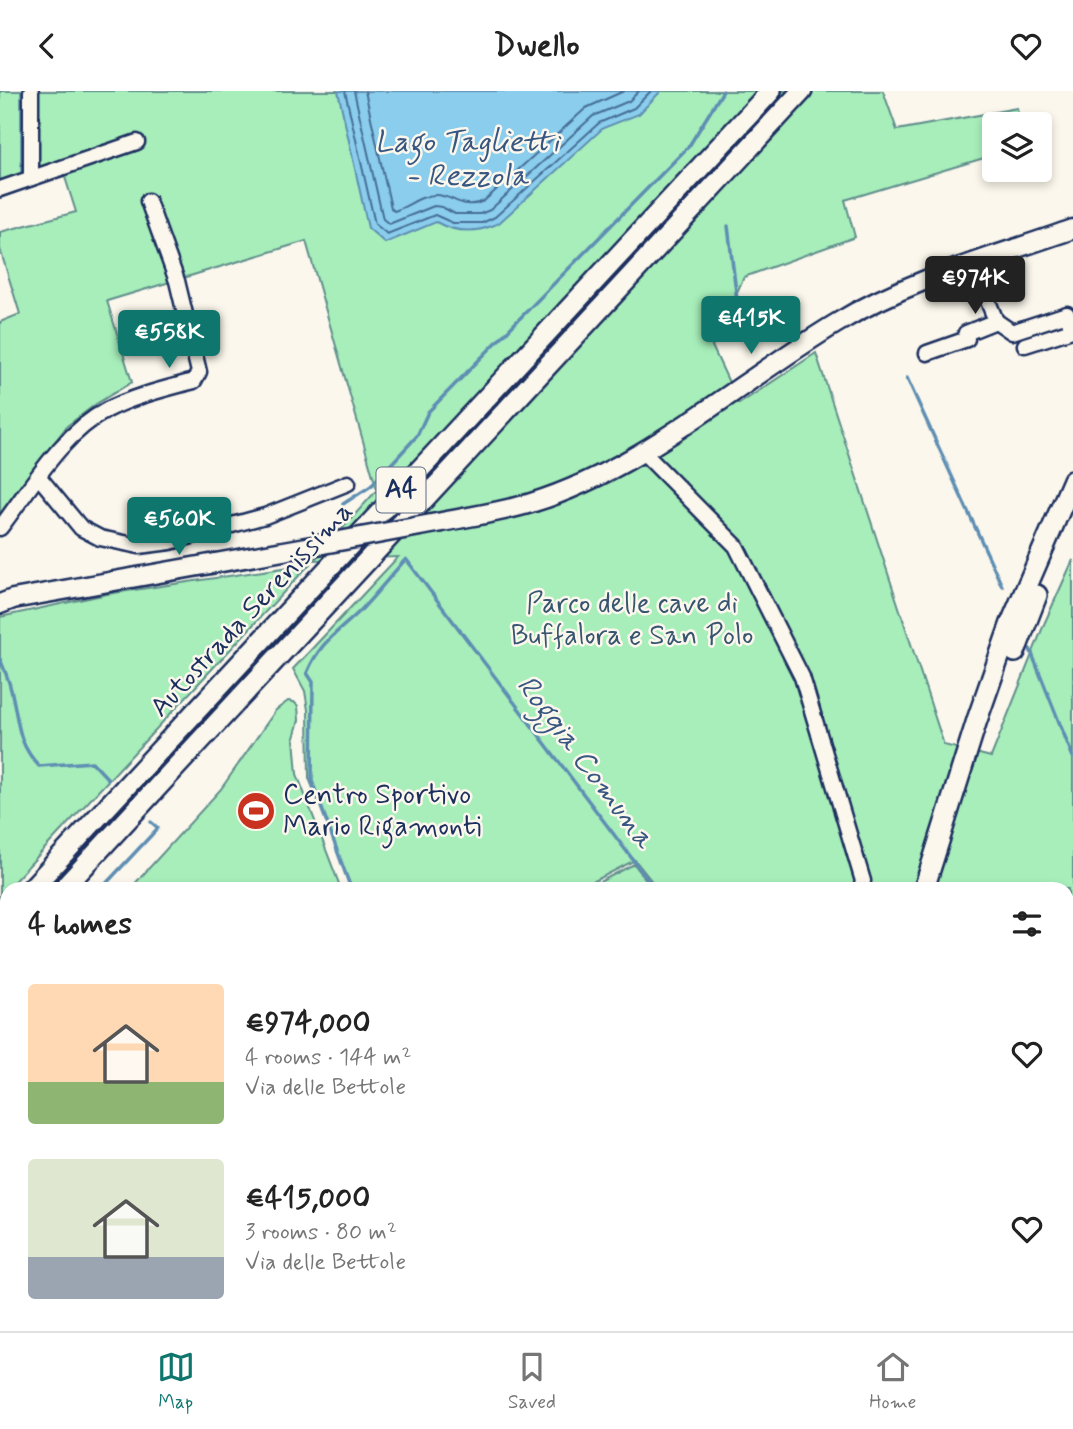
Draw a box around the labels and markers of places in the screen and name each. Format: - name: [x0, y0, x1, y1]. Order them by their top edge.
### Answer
- pin: €974K: [926, 257, 1024, 316]
- pin: €415K: [702, 296, 800, 356]
- pin: €558K: [120, 310, 218, 370]
- pin: €560K: [130, 497, 228, 557]
- place label: Centro Sportivo Mario Rigamonti: [283, 777, 481, 849]
- sports icon: Centro Sportivo Mario Rigamonti: [235, 790, 277, 832]

